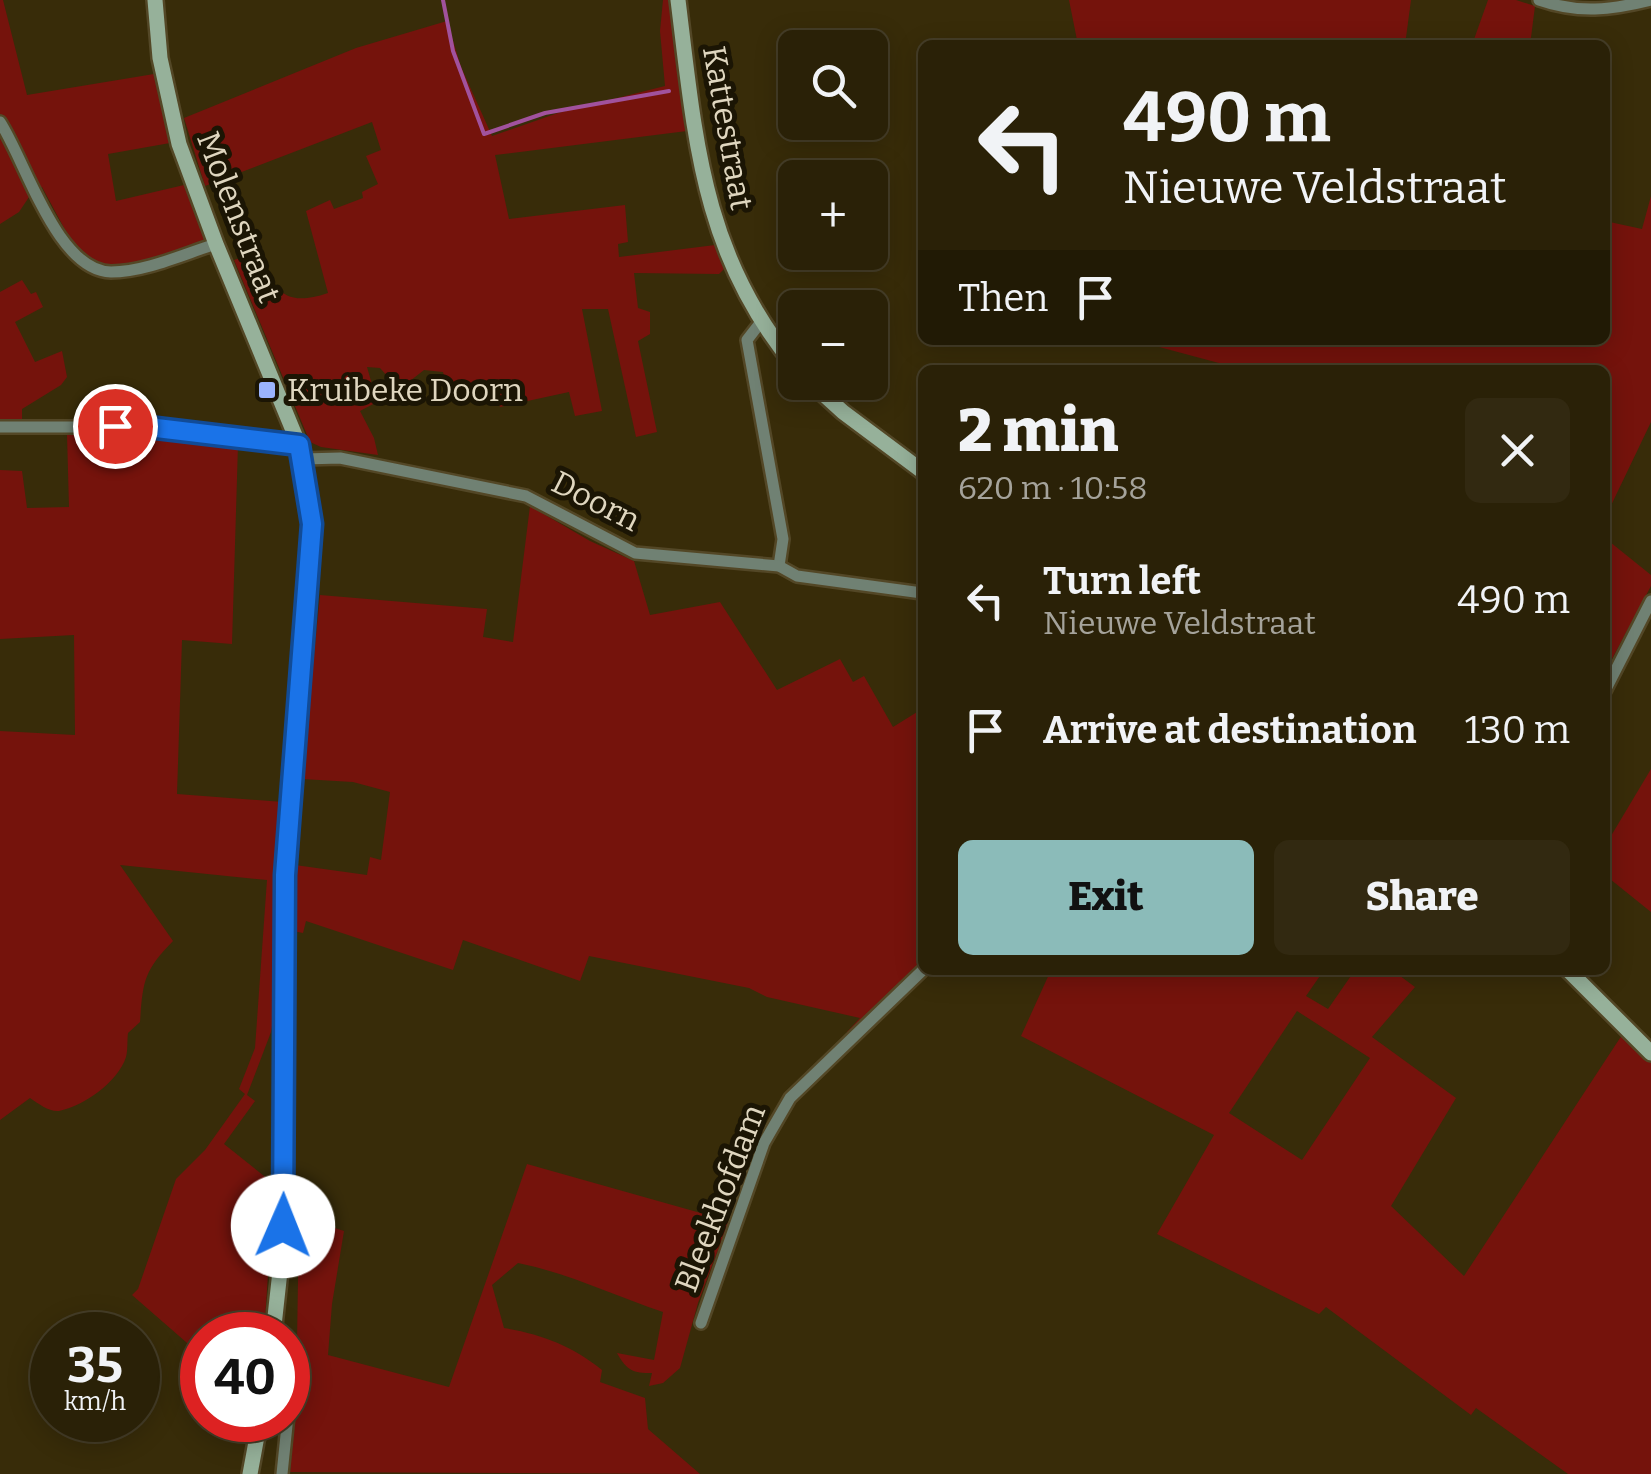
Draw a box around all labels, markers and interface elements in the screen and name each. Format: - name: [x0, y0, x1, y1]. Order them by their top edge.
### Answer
- map controls: [778, 30, 888, 400]
- button: search: [778, 30, 888, 140]
- street label: Kattestraat: [695, 43, 761, 213]
- text: 490 m: [1123, 76, 1331, 160]
- icon: left: [958, 80, 1088, 210]
- street label: Molenstraat: [189, 126, 289, 308]
- button: +: [778, 160, 888, 270]
- text: Nieuwe Veldstraat: [1123, 161, 1507, 215]
- icon: arrive: [1068, 270, 1123, 325]
- text: Then: [958, 275, 1048, 321]
- button: −: [778, 290, 888, 400]
- place label: Kruibeke Doorn: [287, 371, 523, 409]
- marker: Kruibeke Doorn: [256, 379, 278, 401]
- pin: [73, 384, 158, 469]
- text: 2 min: [958, 395, 1118, 467]
- button: close: [1465, 398, 1570, 503]
- icon: arrive: [88, 399, 143, 454]
- street label: Doorn: [546, 463, 646, 539]
- text: 620 m · 10:58: [958, 469, 1147, 507]
- text: Turn left: [1043, 558, 1201, 604]
- icon: left: [958, 573, 1013, 628]
- text: 490 m: [1457, 577, 1570, 623]
- text: Nieuwe Veldstraat: [1043, 604, 1316, 642]
- icon: arrive: [958, 703, 1013, 758]
- text: Arrive at destination: [1043, 707, 1416, 753]
- text: 130 m: [1465, 707, 1570, 753]
- button: Exit: [958, 840, 1254, 955]
- button: Share: [1274, 840, 1570, 955]
- street label: Bleekhofdam: [667, 1099, 773, 1297]
- position arrow: [231, 1174, 335, 1278]
- speed limit sign: 40: [180, 1312, 310, 1442]
- text: 35: [67, 1335, 123, 1395]
- text: km/h: [64, 1387, 126, 1417]

